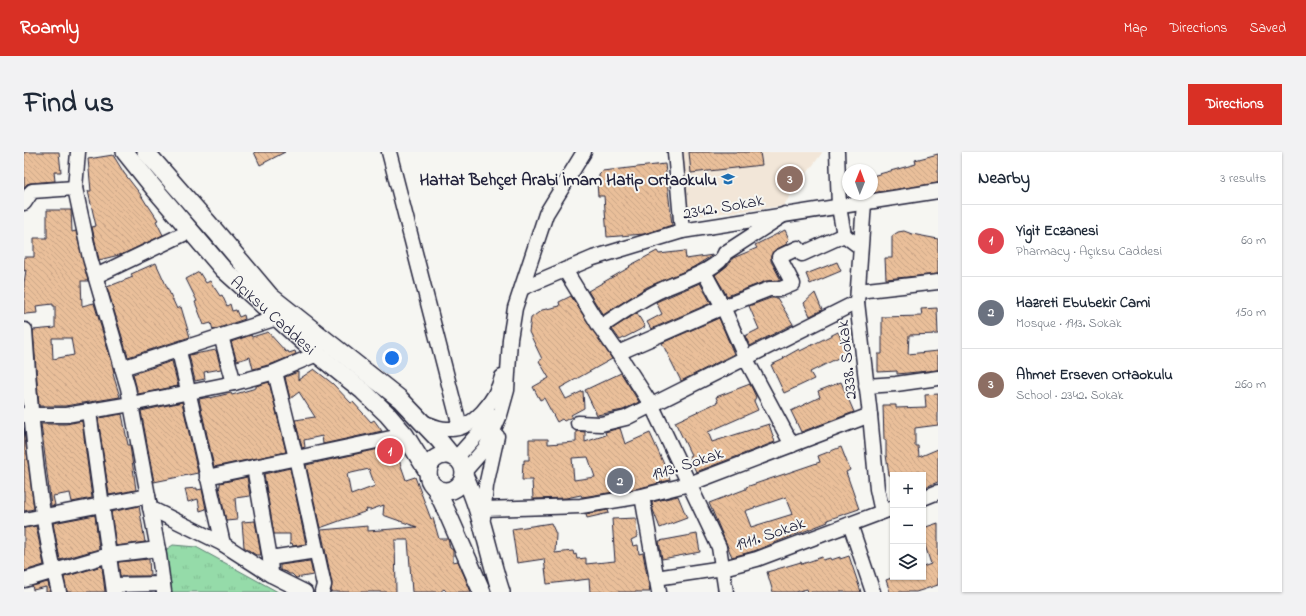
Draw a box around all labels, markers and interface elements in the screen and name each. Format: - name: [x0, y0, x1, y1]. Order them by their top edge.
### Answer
- text: Roamly: [20, 15, 79, 42]
- text: Map: [1124, 18, 1147, 39]
- text: Directions: [1169, 18, 1227, 39]
- text: Saved: [1249, 18, 1286, 39]
- text: Find us: [24, 84, 114, 125]
- button: Directions: [1188, 84, 1282, 125]
- pin: 3: [777, 164, 803, 194]
- north arrow: [842, 164, 878, 200]
- text: Nearby: [978, 166, 1030, 191]
- place label: Hattat Behçet Arabi İmam Hatip Ortaokulu: [419, 168, 717, 193]
- text: 3 results: [1220, 169, 1266, 188]
- school or university icon: Hattat Behçet Arabi İmam Hatip Ortaokulu: [720, 171, 736, 187]
- street label: 2342. Sokak: [681, 188, 766, 227]
- text: Yigit Eczanesi: [1016, 220, 1098, 242]
- text: 1: [989, 231, 993, 250]
- text: 60 m: [1241, 231, 1266, 250]
- text: Pharmacy · Açıksu Caddesi: [1016, 242, 1162, 261]
- street label: Açıksu Caddesi: [224, 270, 321, 362]
- text: Hazreti Ebubekir Cami: [1016, 292, 1151, 314]
- text: 2: [988, 303, 994, 322]
- text: 150 m: [1235, 303, 1266, 322]
- text: Mosque · 1913. Sokak: [1016, 314, 1122, 333]
- street label: 2338. Sokak: [831, 318, 864, 401]
- your location: [382, 348, 402, 368]
- text: Ahmet Erseven Ortaokulu: [1016, 364, 1173, 386]
- text: 3: [988, 375, 994, 394]
- text: 260 m: [1235, 375, 1266, 394]
- text: School · 2342. Sokak: [1016, 386, 1124, 405]
- pin: 1: [377, 436, 403, 466]
- street label: 1913. Sokak: [648, 441, 727, 488]
- pin: 2: [607, 466, 633, 496]
- map controls: [890, 472, 926, 580]
- button: +: [890, 472, 926, 508]
- button: −: [890, 508, 926, 544]
- street label: 1911. Sokak: [732, 511, 809, 558]
- button: layers: [890, 544, 926, 580]

